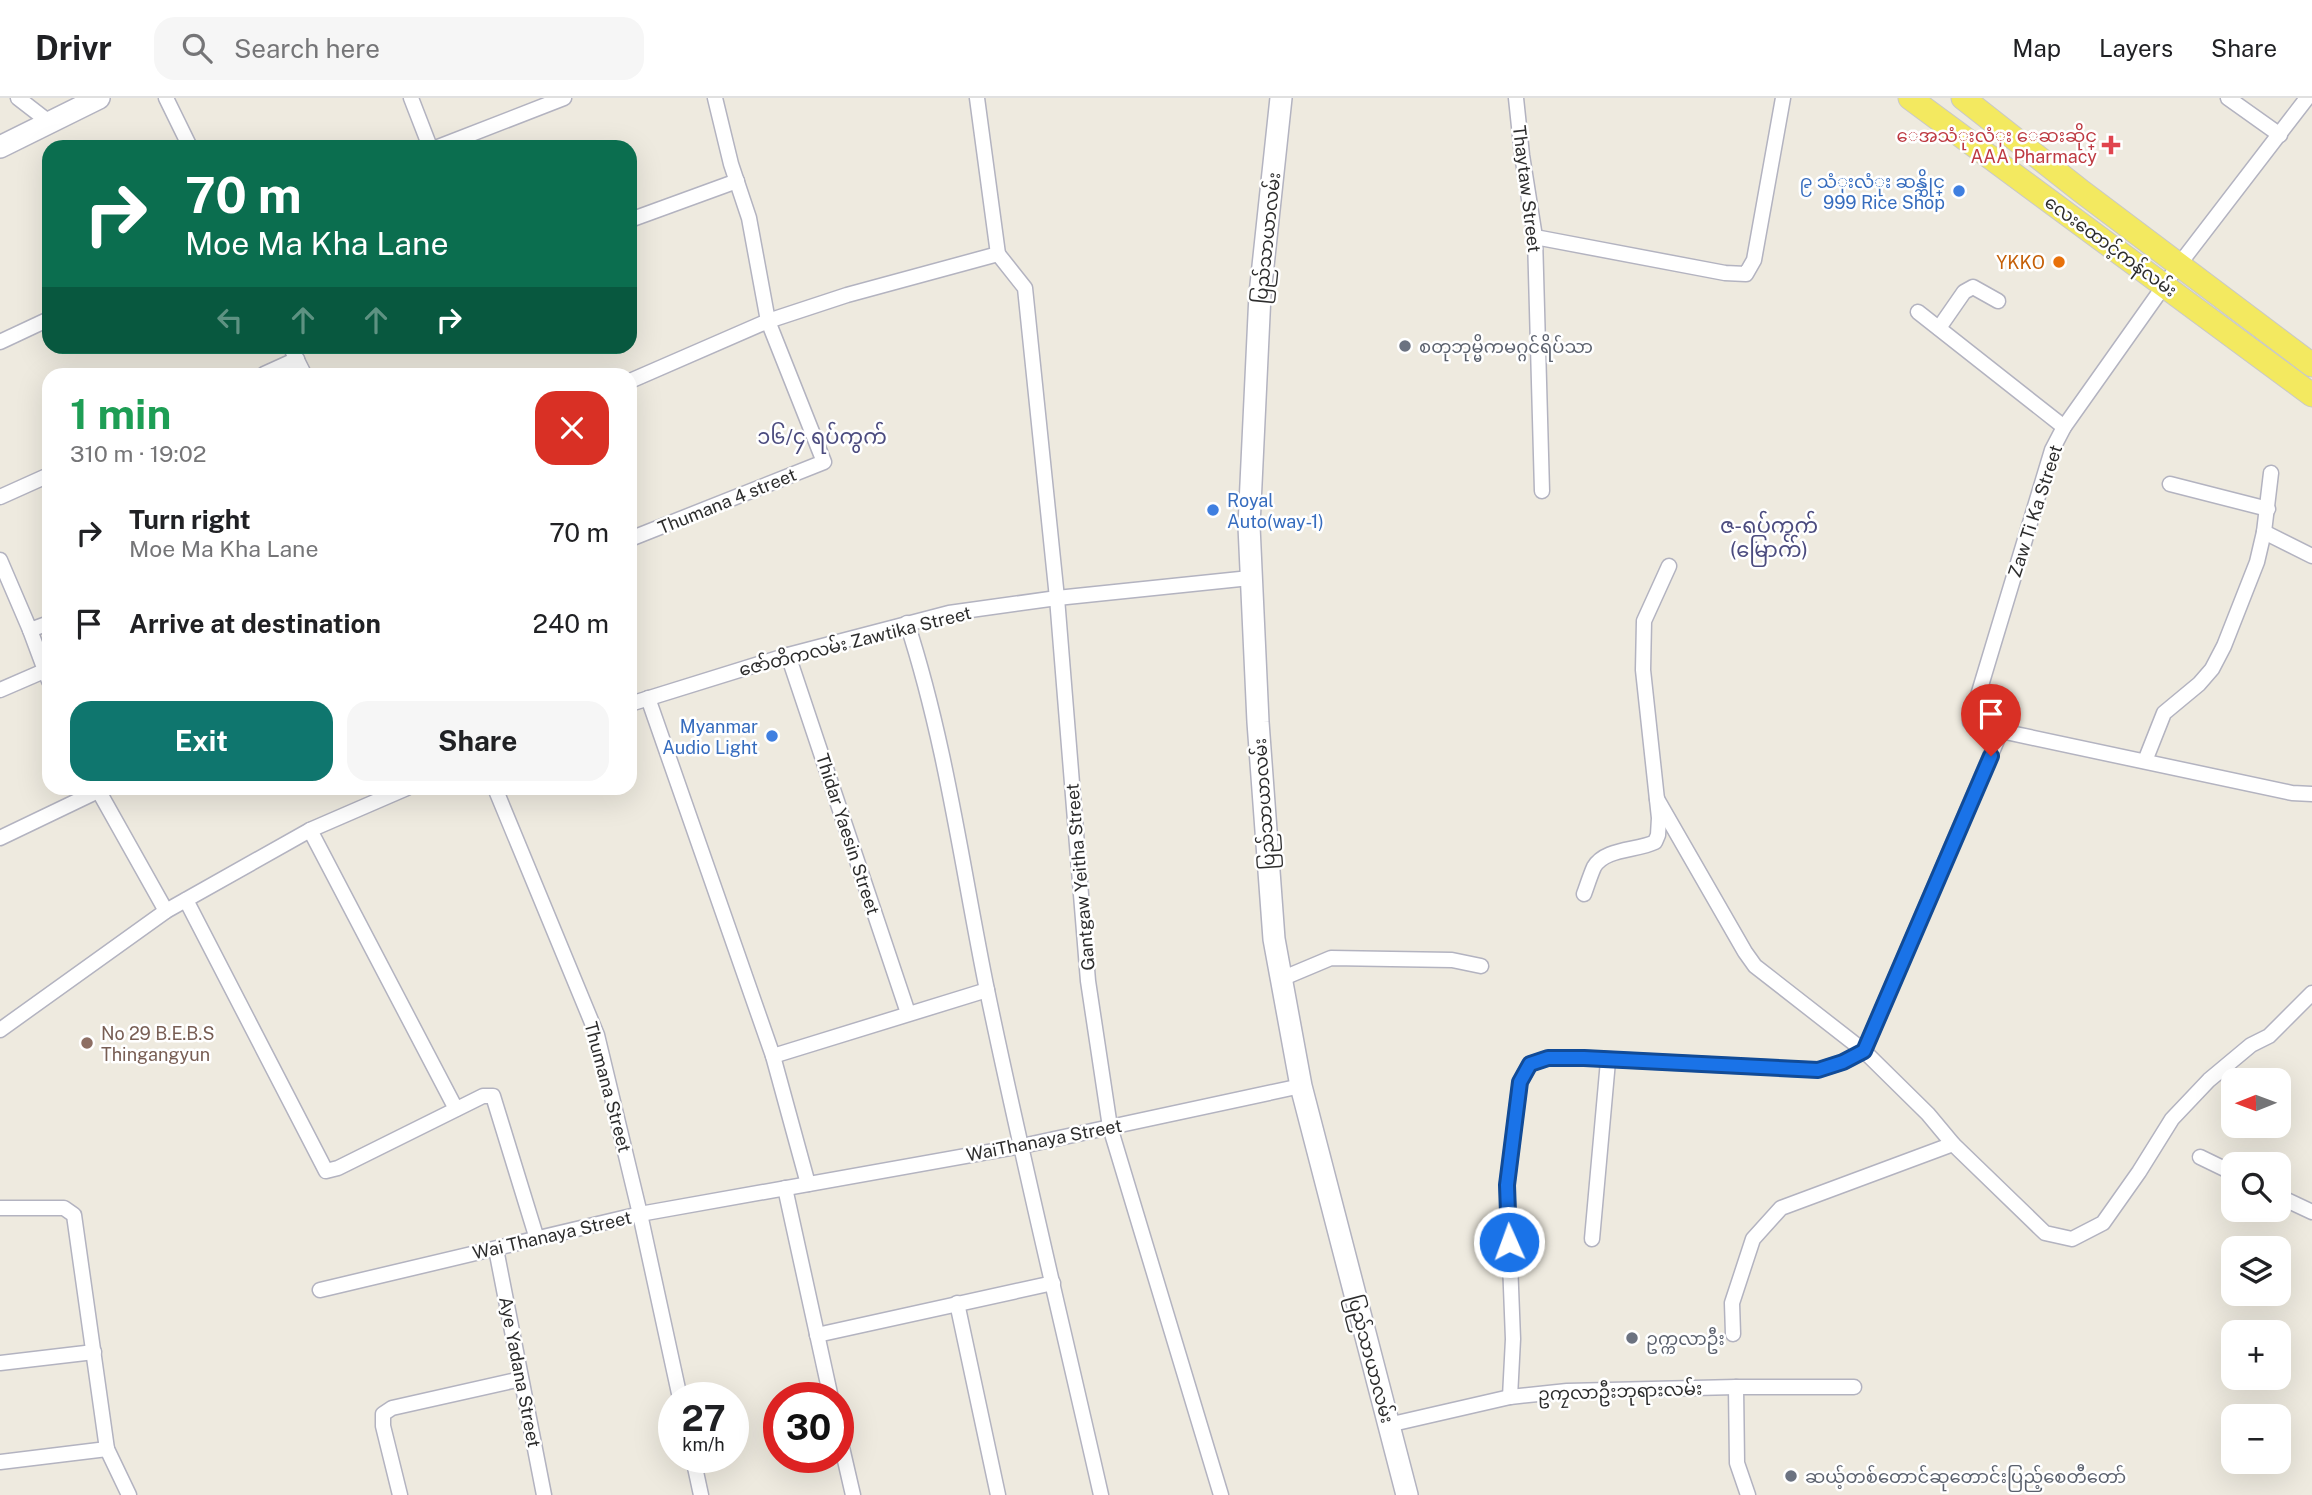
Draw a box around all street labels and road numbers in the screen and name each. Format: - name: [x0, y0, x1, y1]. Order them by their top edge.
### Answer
- street label: Thaytaw Street: [1509, 124, 1545, 254]
- street label: ပြည်သာယာလမ်း: [1248, 171, 1289, 305]
- street label: လေးထောင့်ကန်လမ်း: [2038, 189, 2182, 305]
- street label: Zaw Ti Ka Street: [2004, 442, 2066, 580]
- street label: Thumana 4 street: [655, 464, 799, 538]
- street label: ဇော်တိကလမ်း Zawtika Street: [736, 599, 973, 680]
- street label: ပြည်သာယာလမ်း: [1247, 737, 1284, 871]
- street label: Thidar Yaesin Street: [812, 751, 884, 917]
- street label: Gantgaw Yeitha Street: [1061, 782, 1099, 972]
- street label: Thumana Street: [580, 1019, 636, 1155]
- street label: WaiThanaya Street: [964, 1115, 1124, 1165]
- street label: Wai Thanaya Street: [470, 1206, 634, 1264]
- street label: ပြည်သာယာလမ်း: [1339, 1292, 1400, 1427]
- street label: Aye Yadana Street: [495, 1295, 545, 1449]
- street label: ဥကၠလာဦးဘုရားလမ်း: [1537, 1376, 1703, 1409]

